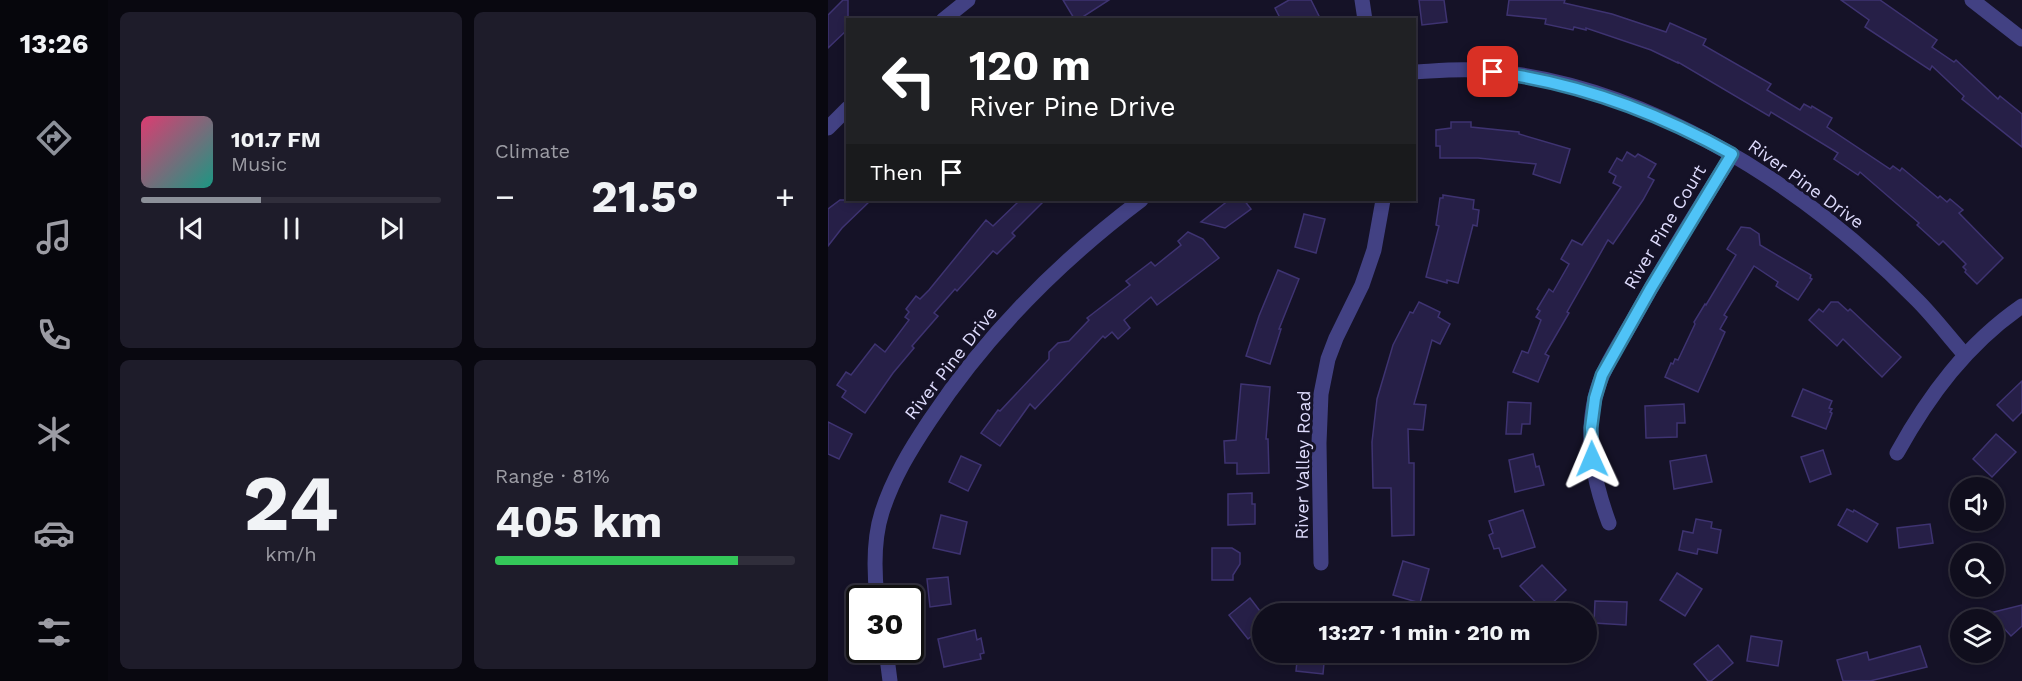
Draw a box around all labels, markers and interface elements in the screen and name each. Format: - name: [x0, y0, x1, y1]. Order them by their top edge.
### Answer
- text: 13:26: [20, 28, 88, 60]
- text: 120 m: [969, 41, 1091, 90]
- icon: left: [870, 42, 948, 120]
- pin: [1467, 46, 1518, 97]
- icon: arrive: [1476, 55, 1509, 88]
- text: River Pine Drive: [969, 91, 1176, 123]
- icon: directions: [33, 117, 75, 159]
- text: 101.7 FM: [231, 127, 321, 152]
- street label: River Pine Drive: [1744, 135, 1868, 233]
- text: Climate: [495, 139, 570, 163]
- text: Music: [231, 152, 287, 176]
- icon: arrive: [935, 156, 968, 189]
- text: Then: [870, 160, 923, 185]
- street label: River Pine Court: [1619, 160, 1710, 293]
- text: 21.5°: [591, 170, 699, 223]
- text: −: [495, 177, 515, 216]
- text: +: [775, 177, 795, 216]
- icon: previous: [175, 212, 208, 245]
- icon: pause: [275, 212, 308, 245]
- icon: next: [375, 212, 408, 245]
- icon: music: [33, 216, 75, 258]
- street label: River Pine Drive: [900, 302, 1001, 423]
- icon: phone: [33, 314, 75, 356]
- street label: River Valley Road: [1291, 390, 1314, 540]
- icon: climate: [33, 413, 75, 455]
- position arrow: [1560, 427, 1624, 491]
- text: 24: [243, 457, 339, 549]
- text: Range · 81%: [495, 464, 610, 488]
- map controls: [1950, 477, 2004, 663]
- button: sound: [1950, 477, 2004, 531]
- text: 405 km: [495, 495, 662, 548]
- icon: car: [33, 512, 75, 554]
- text: km/h: [265, 542, 317, 566]
- button: search: [1950, 543, 2004, 597]
- speed limit sign: 30: [846, 585, 924, 663]
- button: layers: [1950, 609, 2004, 663]
- icon: filters: [33, 611, 75, 653]
- text: 13:27 · 1 min · 210 m: [1318, 620, 1531, 645]

